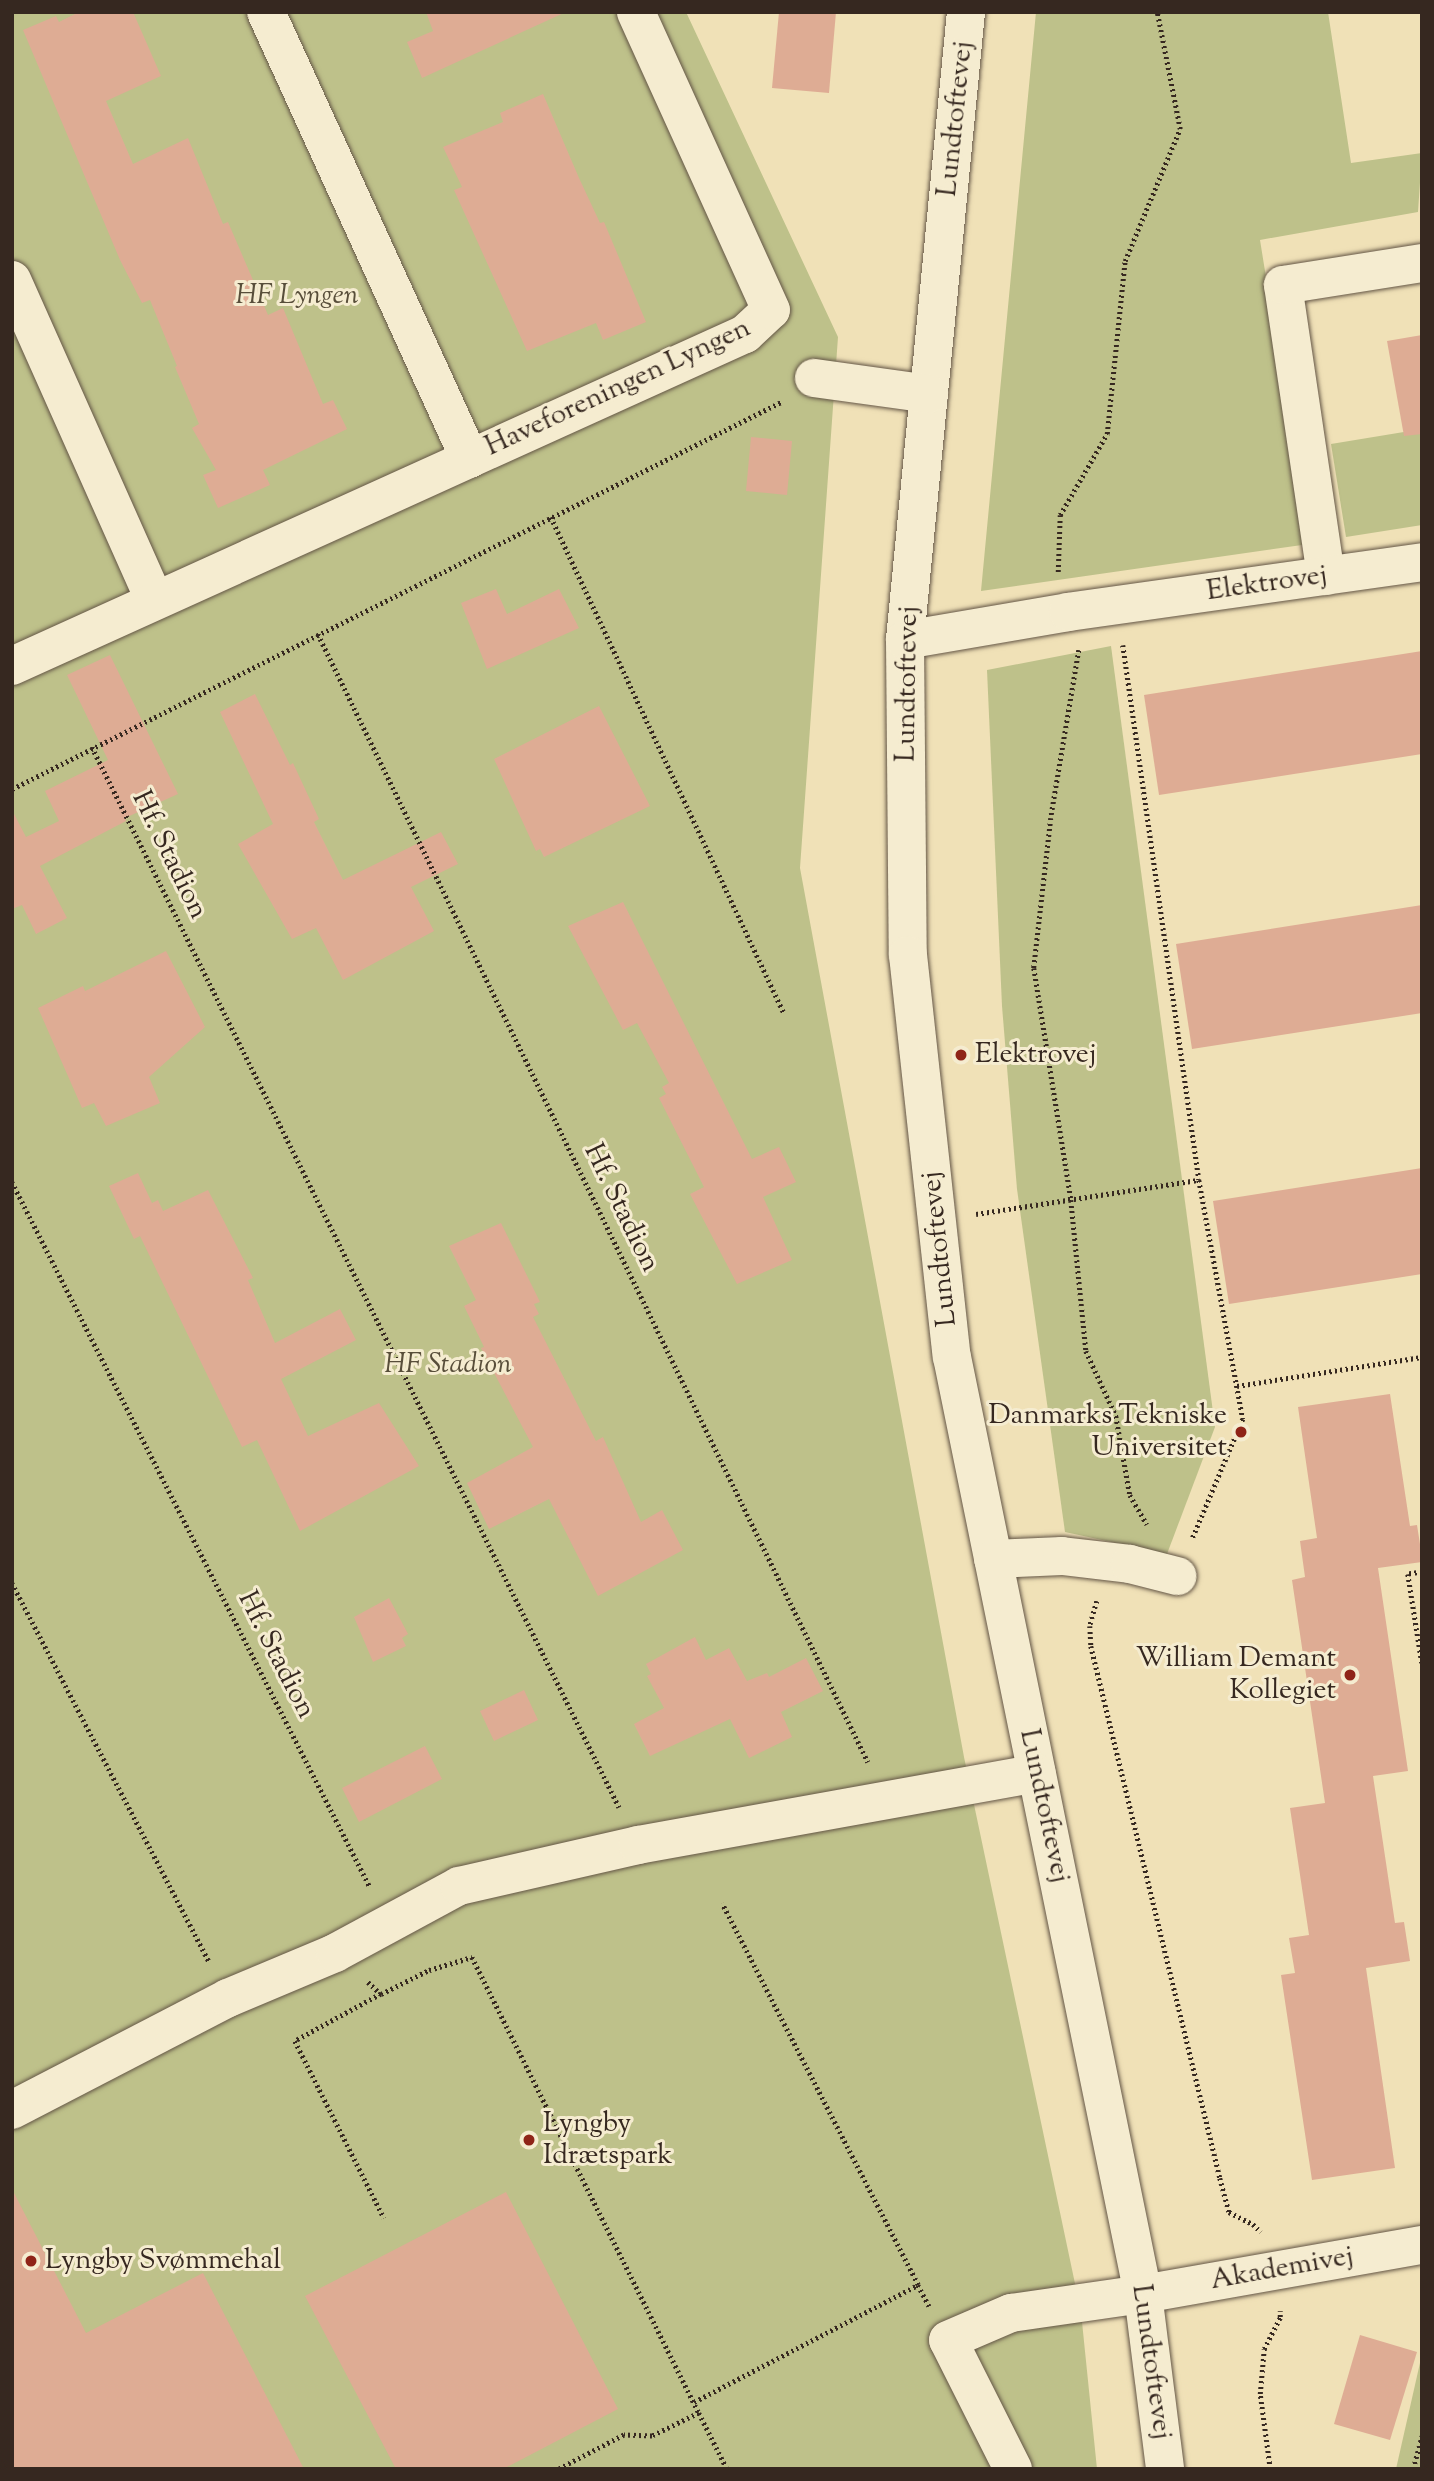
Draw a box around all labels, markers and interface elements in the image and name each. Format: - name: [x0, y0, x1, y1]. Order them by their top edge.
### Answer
- street label: Lundtoftevej: [931, 40, 981, 198]
- park label: HF Lyngen: [235, 279, 359, 313]
- street label: Haveforeningen Lyngen: [480, 312, 756, 464]
- street label: Elektrovej: [1205, 559, 1329, 609]
- street label: Lundtoftevej: [890, 606, 926, 762]
- street label: Hf. Stadion: [124, 785, 214, 925]
- place label: Elektrovej: [975, 1038, 1096, 1072]
- marker: Elektrovej: [953, 1047, 969, 1063]
- street label: Hf. Stadion: [576, 1138, 666, 1278]
- street label: Lundtoftevej: [915, 1170, 965, 1328]
- park label: HF Stadion: [384, 1348, 512, 1382]
- place label: Danmarks Tekniske Universitet: [988, 1399, 1227, 1465]
- marker: Danmarks Tekniske Universitet: [1233, 1424, 1249, 1440]
- street label: Hf. Stadion: [230, 1586, 322, 1724]
- place label: William Demant Kollegiet: [1136, 1642, 1336, 1708]
- marker: William Demant Kollegiet: [1342, 1667, 1358, 1683]
- street label: Lundtoftevej: [1011, 1726, 1077, 1886]
- place label: Lyngby Idrætspark: [543, 2107, 673, 2173]
- marker: Lyngby Idrætspark: [521, 2132, 537, 2148]
- street label: Akademivej: [1208, 2240, 1356, 2298]
- place label: Lyngby Svømmehal: [45, 2244, 281, 2278]
- marker: Lyngby Svømmehal: [23, 2253, 39, 2269]
- street label: Lundtoftevej: [1124, 2282, 1178, 2442]

